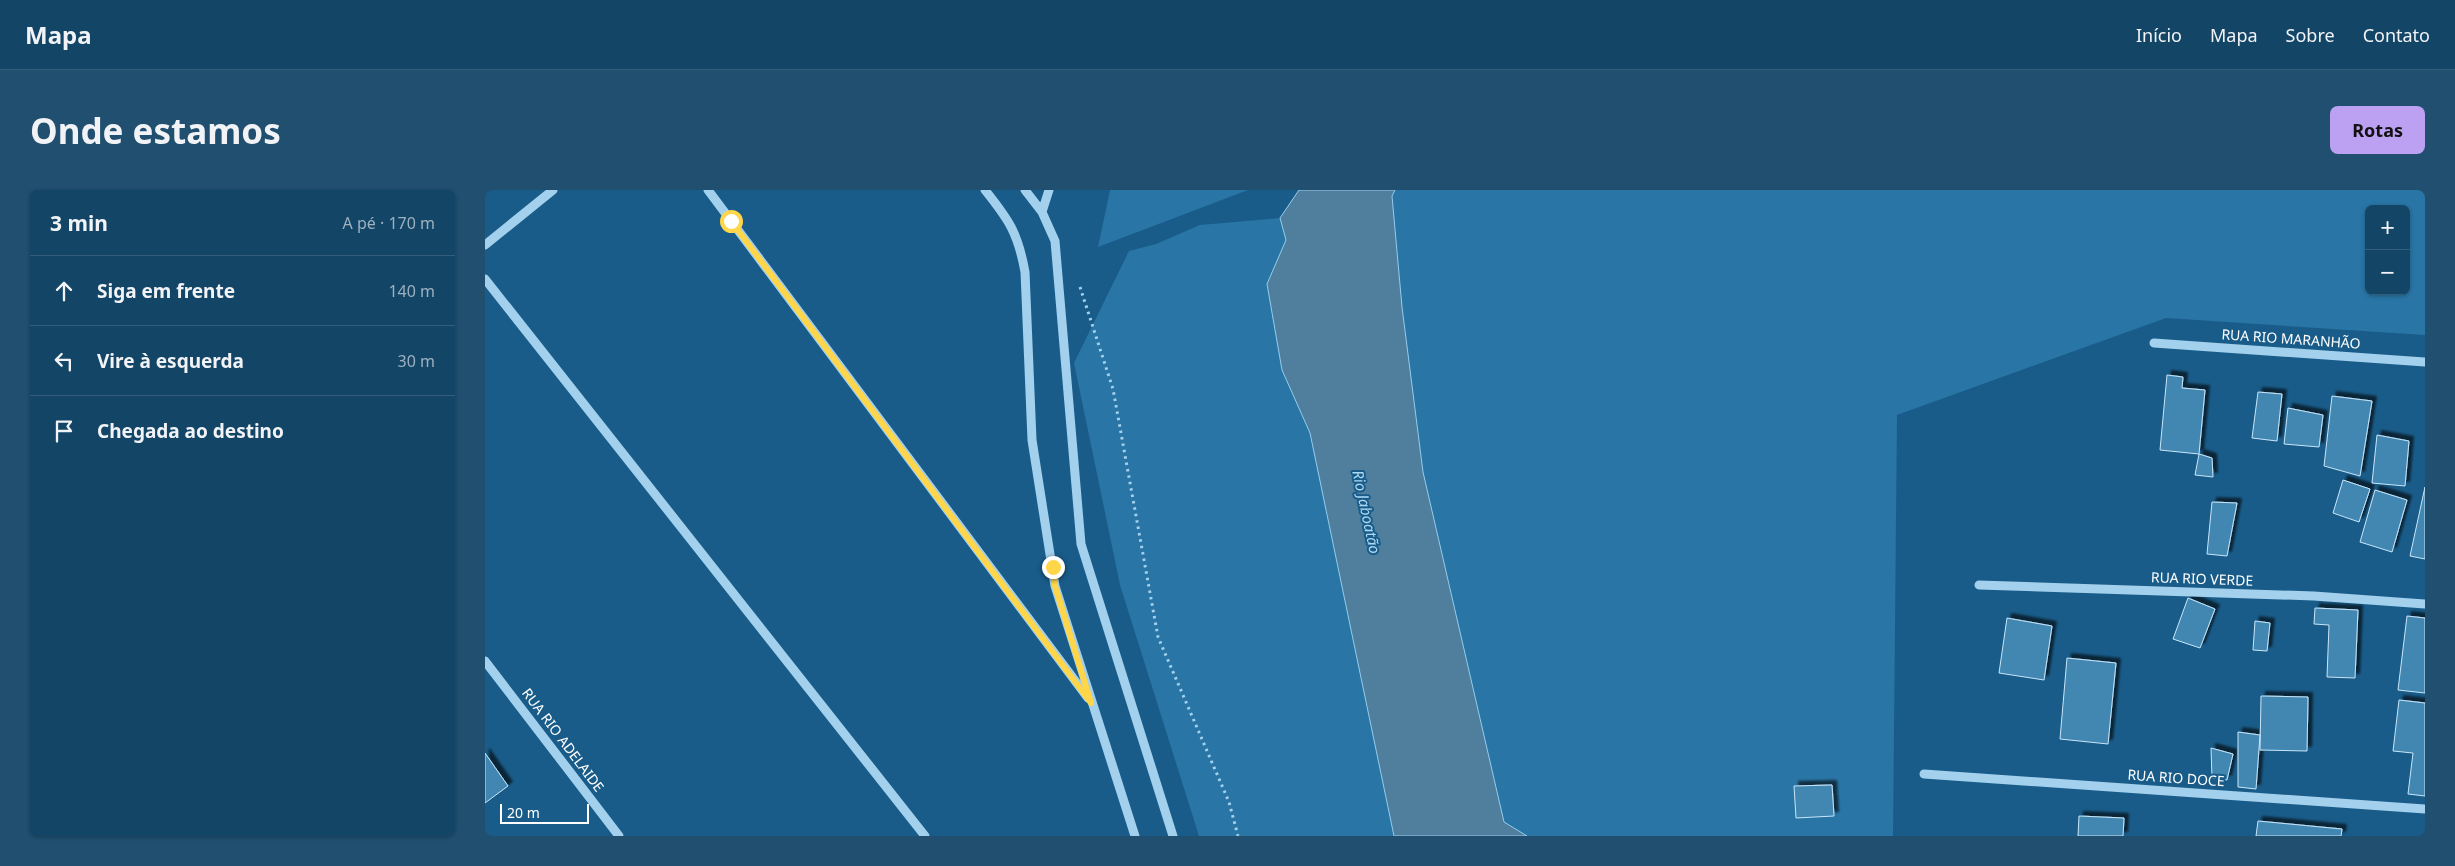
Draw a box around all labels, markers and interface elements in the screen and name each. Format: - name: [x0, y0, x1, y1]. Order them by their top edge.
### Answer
- text: Mapa: [25, 18, 92, 51]
- text: Início: [2136, 23, 2182, 47]
- text: Mapa: [2210, 23, 2258, 47]
- text: Sobre: [2286, 23, 2335, 47]
- text: Contato: [2363, 23, 2430, 47]
- button: Rotas: [2330, 106, 2425, 154]
- text: Onde estamos: [30, 107, 281, 154]
- map controls: [2365, 205, 2410, 295]
- button: +: [2365, 205, 2410, 250]
- text: 3 min: [50, 209, 108, 237]
- route start: [720, 210, 743, 233]
- text: A pé · 170 m: [343, 212, 435, 234]
- button: −: [2365, 250, 2410, 295]
- icon: ahead: [50, 277, 78, 305]
- text: Siga em frente: [97, 278, 235, 304]
- text: 140 m: [388, 280, 435, 302]
- street label: RUA RIO MARANHÃO: [2221, 324, 2361, 353]
- icon: left: [50, 347, 78, 375]
- text: Vire à esquerda: [97, 348, 244, 374]
- text: 30 m: [398, 350, 435, 372]
- icon: arrive: [50, 417, 78, 445]
- text: Chegada ao destino: [97, 418, 284, 444]
- water label: Rio Jaboatão: [1348, 468, 1386, 555]
- route end: [1042, 556, 1065, 579]
- street label: RUA RIO VERDE: [2151, 567, 2253, 590]
- street label: RUA RIO ADELAIDE: [518, 684, 609, 795]
- street label: RUA RIO DOCE: [2127, 765, 2225, 790]
- scale bar: [500, 801, 589, 824]
- text: 20 m: [507, 803, 540, 822]

